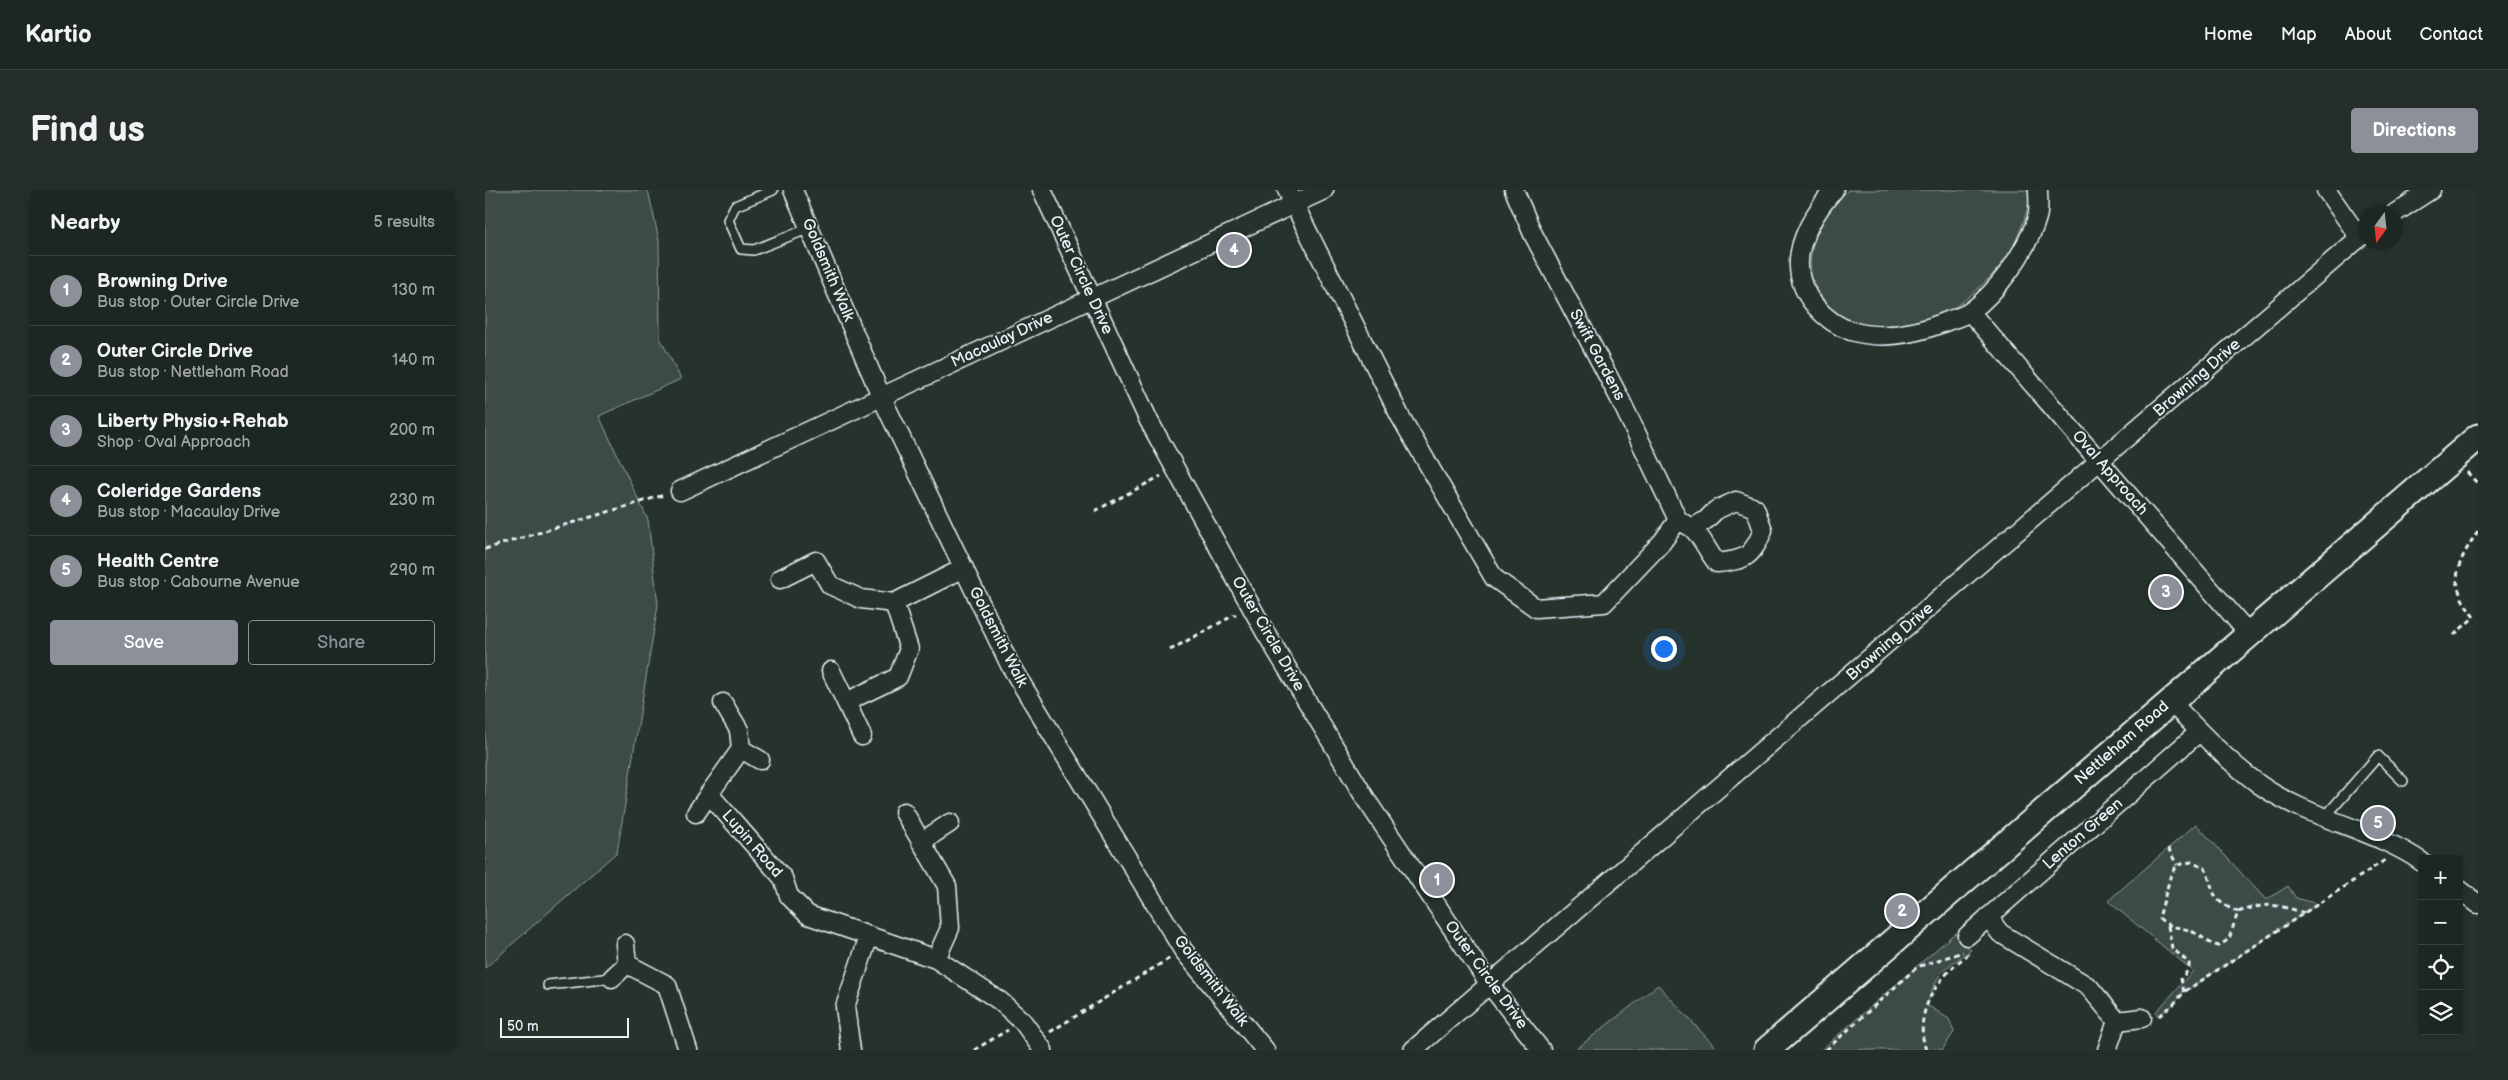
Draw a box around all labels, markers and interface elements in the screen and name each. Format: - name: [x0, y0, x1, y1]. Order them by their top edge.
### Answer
- text: Kartio: [25, 20, 92, 49]
- text: Home: [2204, 24, 2253, 45]
- text: Map: [2281, 24, 2317, 45]
- text: About: [2345, 24, 2392, 45]
- text: Contact: [2420, 24, 2483, 45]
- button: Directions: [2351, 108, 2478, 153]
- text: Find us: [30, 109, 145, 152]
- north arrow: [2358, 205, 2403, 250]
- text: Nearby: [50, 210, 120, 235]
- street label: Outer Circle Drive: [1045, 212, 1117, 338]
- text: 5 results: [373, 213, 435, 232]
- street label: Goldsmith Walk: [798, 216, 858, 325]
- pin: 4: [1218, 231, 1250, 269]
- text: Browning Drive: [97, 270, 228, 293]
- text: 1: [63, 281, 69, 300]
- text: 130 m: [392, 281, 435, 300]
- text: Bus stop · Outer Circle Drive: [97, 293, 299, 312]
- street label: Swift Gardens: [1565, 306, 1629, 404]
- street label: Macaulay Drive: [948, 308, 1056, 372]
- street label: Browning Drive: [2150, 335, 2245, 421]
- text: Outer Circle Drive: [97, 340, 253, 363]
- text: 2: [61, 351, 71, 370]
- text: 140 m: [392, 351, 435, 370]
- text: Bus stop · Nettleham Road: [97, 363, 289, 382]
- text: Liberty Physio+Rehab: [97, 410, 289, 433]
- text: 3: [61, 421, 71, 440]
- text: 200 m: [389, 421, 435, 440]
- street label: Oval Approach: [2068, 427, 2152, 519]
- text: Shop · Oval Approach: [97, 433, 250, 452]
- text: Coleridge Gardens: [97, 480, 261, 503]
- text: 4: [61, 491, 71, 510]
- text: 230 m: [389, 491, 435, 510]
- text: Bus stop · Macaulay Drive: [97, 503, 280, 522]
- text: Health Centre: [97, 550, 219, 573]
- text: 5: [61, 561, 71, 580]
- text: 290 m: [389, 561, 435, 580]
- text: Bus stop · Cabourne Avenue: [97, 573, 300, 592]
- street label: Outer Circle Drive: [1227, 573, 1309, 695]
- pin: 3: [2150, 573, 2182, 611]
- street label: Goldsmith Walk: [965, 584, 1032, 691]
- street label: Browning Drive: [1843, 599, 1938, 685]
- button: Save: [50, 620, 238, 665]
- button: Share: [248, 620, 435, 665]
- your location: [1651, 636, 1677, 662]
- street label: Nettleham Road: [2071, 697, 2173, 789]
- street label: Lenton Green: [2039, 794, 2127, 874]
- pin: 5: [2362, 804, 2394, 842]
- street label: Lupin Road: [718, 806, 786, 882]
- map controls: [2418, 855, 2463, 1035]
- button: +: [2418, 855, 2463, 900]
- pin: 1: [1421, 861, 1453, 899]
- pin: 2: [1886, 892, 1918, 930]
- button: −: [2418, 900, 2463, 945]
- street label: Outer Circle Drive: [1440, 917, 1532, 1033]
- street label: Goldsmith Walk: [1170, 932, 1253, 1030]
- button: locate: [2418, 945, 2463, 990]
- button: layers: [2418, 990, 2463, 1035]
- scale bar: [500, 1015, 629, 1038]
- text: 50 m: [507, 1018, 539, 1035]

